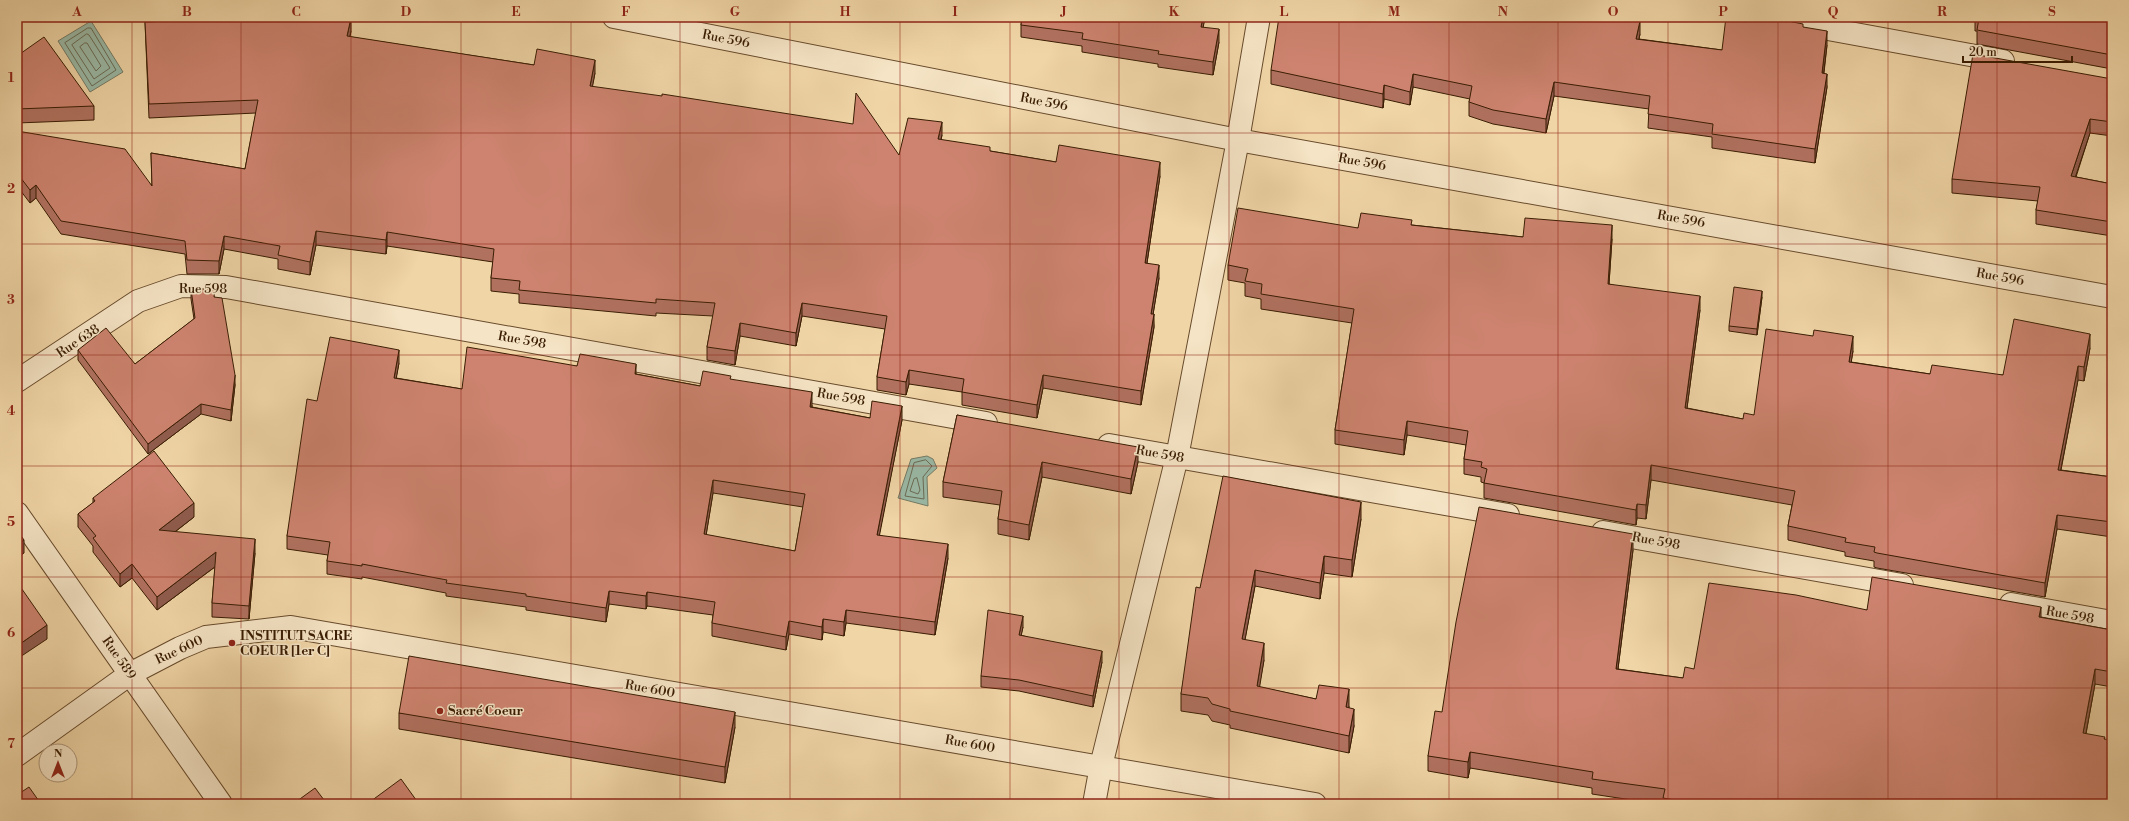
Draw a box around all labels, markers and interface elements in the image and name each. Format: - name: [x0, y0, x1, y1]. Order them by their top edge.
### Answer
- text: A: [71, 4, 82, 20]
- text: B: [182, 4, 192, 20]
- text: C: [291, 4, 301, 20]
- text: D: [401, 4, 411, 20]
- text: E: [511, 4, 521, 20]
- text: F: [621, 4, 631, 20]
- text: G: [730, 4, 741, 20]
- text: H: [840, 4, 851, 20]
- text: I: [952, 4, 958, 20]
- text: J: [1059, 4, 1067, 20]
- text: K: [1169, 4, 1180, 20]
- text: L: [1280, 4, 1289, 20]
- text: M: [1388, 4, 1400, 20]
- text: N: [1498, 4, 1509, 20]
- text: O: [1608, 4, 1619, 20]
- text: P: [1718, 4, 1728, 20]
- text: Q: [1828, 4, 1839, 20]
- text: R: [1937, 4, 1947, 20]
- text: S: [2048, 4, 2056, 20]
- street label: Rue 596: [701, 27, 751, 52]
- scale bar: [1963, 38, 2072, 64]
- text: 20 m: [1969, 45, 1997, 60]
- text: 1: [8, 70, 15, 86]
- street label: Rue 596: [1019, 90, 1069, 115]
- street label: Rue 596: [1337, 150, 1387, 174]
- text: 2: [7, 181, 15, 197]
- street label: Rue 596: [1656, 207, 1706, 231]
- street label: Rue 596: [1975, 265, 2025, 289]
- street label: Rue 598: [179, 281, 227, 297]
- text: 3: [7, 292, 15, 308]
- street label: Rue 638: [53, 321, 103, 361]
- street label: Rue 598: [497, 328, 547, 352]
- street label: Rue 598: [816, 385, 866, 409]
- text: 4: [7, 403, 16, 419]
- street label: Rue 598: [1135, 442, 1185, 466]
- text: 5: [7, 514, 15, 530]
- street label: Rue 598: [1631, 529, 1681, 553]
- street label: Rue 598: [2045, 603, 2095, 627]
- text: 6: [7, 625, 15, 641]
- place label: INSTITUT SACRE COEUR [1er C]: [240, 628, 352, 659]
- street label: Rue 600: [153, 632, 206, 668]
- street label: Rue 589: [98, 633, 140, 683]
- marker: INSTITUT SACRE COEUR [1er C]: [227, 638, 237, 648]
- street label: Rue 600: [624, 677, 677, 701]
- place label: Sacré Coeur: [448, 703, 524, 719]
- marker: Sacré Coeur: [435, 706, 445, 716]
- street label: Rue 600: [944, 732, 997, 756]
- text: 7: [7, 736, 15, 752]
- north arrow: [38, 743, 78, 783]
- text: N: [54, 747, 63, 761]

